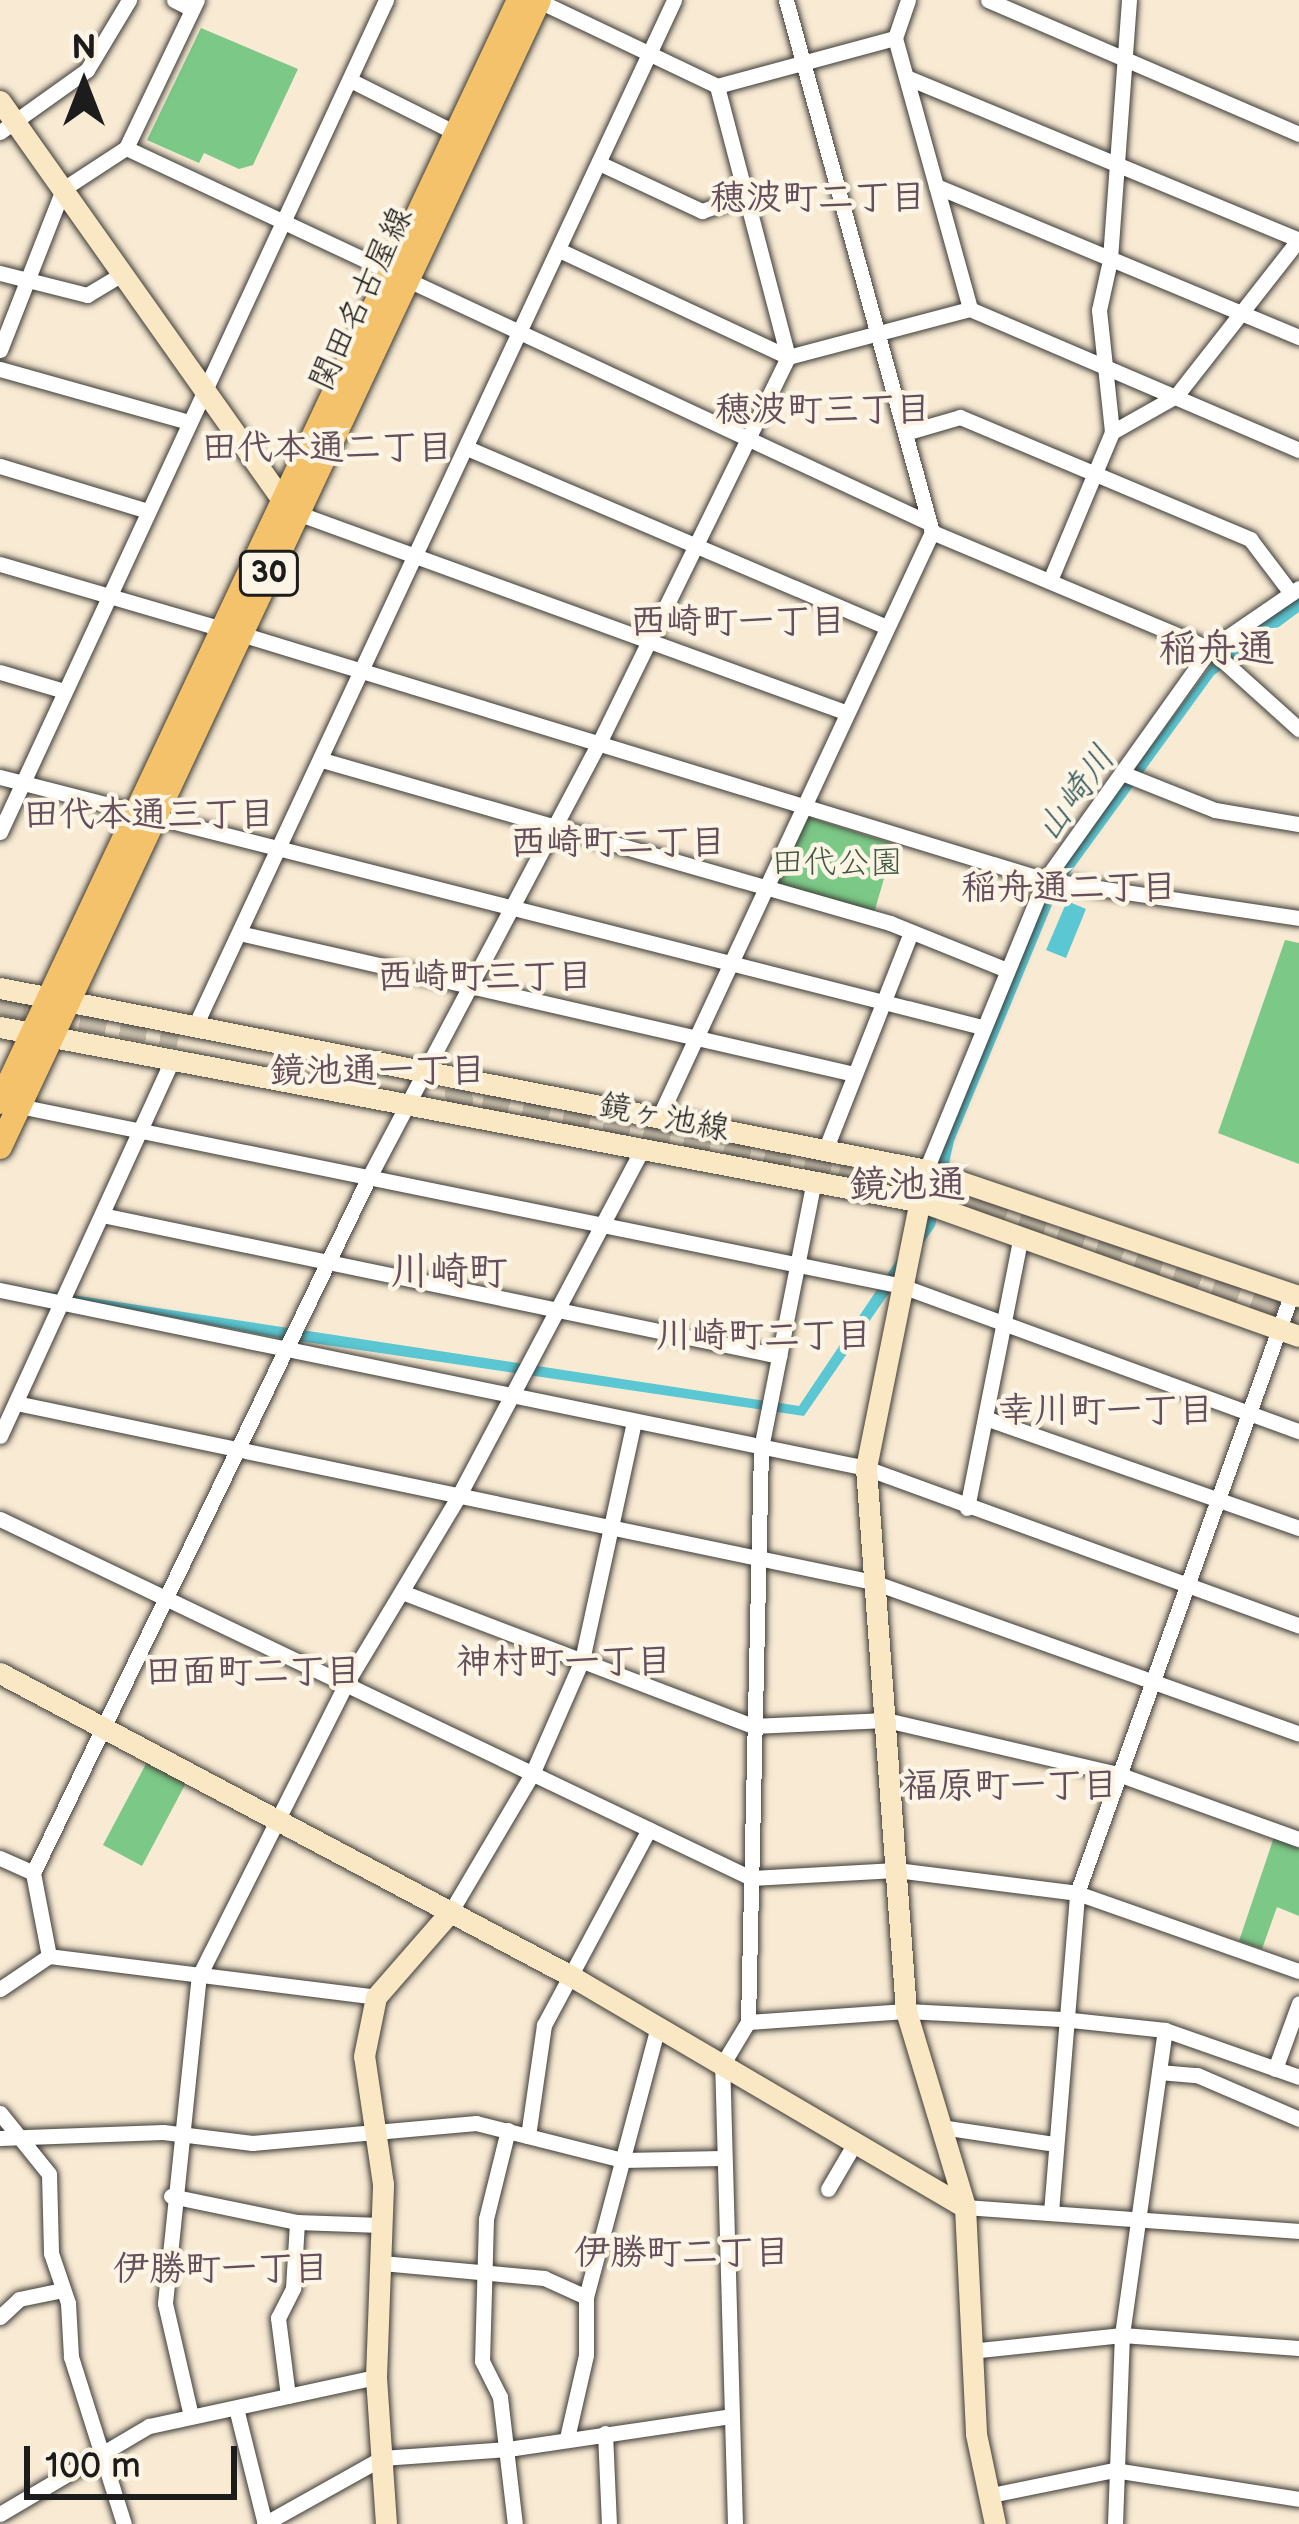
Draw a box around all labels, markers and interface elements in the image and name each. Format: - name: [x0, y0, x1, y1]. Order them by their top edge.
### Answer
- north arrow: [24, 24, 144, 144]
- text: N: [72, 28, 96, 68]
- district label: 穂波町二丁目: [710, 177, 926, 221]
- street label: 関田名古屋線: [302, 201, 422, 397]
- district label: 穂波町三丁目: [715, 389, 931, 433]
- district label: 田代本通二丁目: [201, 427, 453, 471]
- road number: 30: [236, 549, 302, 597]
- district label: 西崎町一丁目: [630, 601, 846, 645]
- district label: 稲舟通: [1159, 627, 1275, 673]
- water label: 山崎川: [1027, 738, 1125, 850]
- district label: 田代本通三丁目: [23, 794, 275, 838]
- district label: 西崎町二丁目: [510, 822, 726, 866]
- park label: 田代公園: [771, 844, 903, 884]
- district label: 稲舟通二丁目: [961, 867, 1177, 911]
- district label: 西崎町三丁目: [377, 956, 593, 1000]
- district label: 鏡池通一丁目: [270, 1050, 486, 1094]
- street label: 鏡ヶ池線: [595, 1086, 733, 1150]
- district label: 鏡池通: [850, 1163, 966, 1209]
- district label: 川崎町: [391, 1250, 507, 1296]
- district label: 川崎町二丁目: [656, 1315, 872, 1359]
- district label: 幸川町一丁目: [998, 1390, 1214, 1434]
- district label: 神村町一丁目: [456, 1641, 672, 1685]
- district label: 田面町二丁目: [145, 1651, 361, 1695]
- district label: 福原町一丁目: [902, 1765, 1118, 1809]
- district label: 伊勝町二丁目: [574, 2232, 790, 2276]
- district label: 伊勝町一丁目: [113, 2248, 329, 2292]
- scale bar: [30, 2422, 243, 2496]
- text: 100 m: [45, 2445, 141, 2488]

